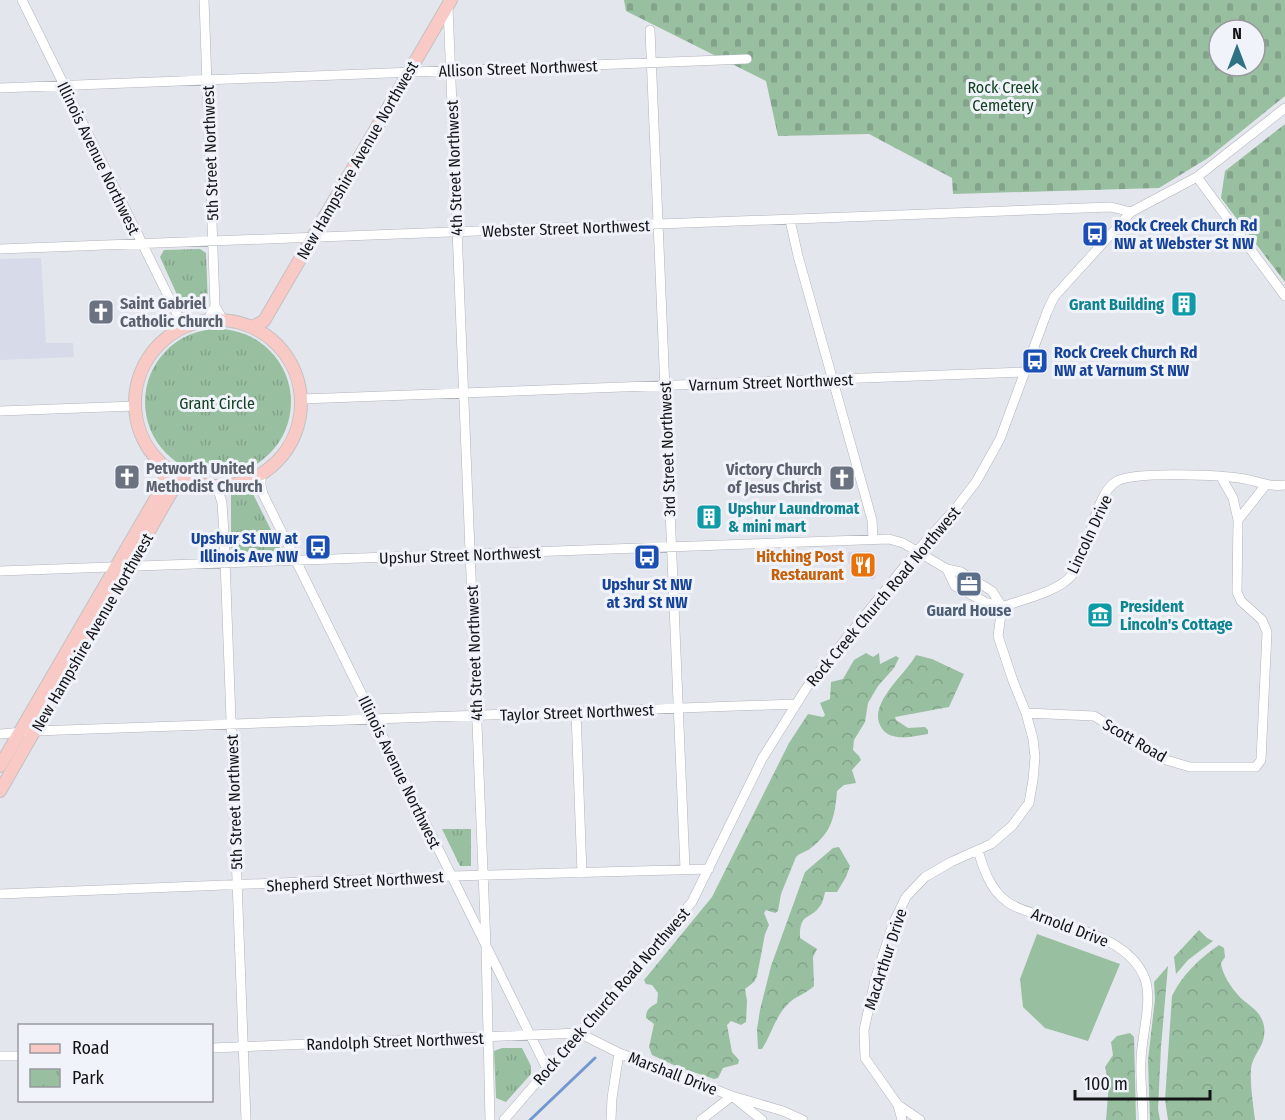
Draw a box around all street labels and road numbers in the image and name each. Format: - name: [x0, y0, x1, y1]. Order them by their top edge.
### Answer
- street label: Allison Street Northwest: [438, 56, 599, 81]
- street label: New Hampshire Avenue Northwest: [293, 57, 423, 263]
- street label: Illinois Avenue Northwest: [53, 79, 144, 238]
- street label: 5th Street Northwest: [199, 84, 222, 221]
- street label: 4th Street Northwest: [443, 99, 466, 236]
- street label: Webster Street Northwest: [482, 216, 651, 241]
- street label: Varnum Street Northwest: [688, 370, 854, 395]
- street label: 3rd Street Northwest: [656, 380, 679, 517]
- street label: Lincoln Drive: [1063, 492, 1116, 577]
- street label: Rock Creek Church Road Northwest: [803, 502, 965, 690]
- street label: New Hampshire Avenue Northwest: [28, 529, 158, 735]
- street label: Upshur Street Northwest: [379, 543, 542, 568]
- street label: 4th Street Northwest: [463, 584, 486, 721]
- street label: Illinois Avenue Northwest: [354, 693, 445, 852]
- street label: Taylor Street Northwest: [500, 700, 655, 725]
- street label: Scott Road: [1100, 715, 1170, 766]
- street label: 5th Street Northwest: [223, 733, 246, 870]
- street label: Shepherd Street Northwest: [266, 867, 445, 896]
- street label: Rock Creek Church Road Northwest: [529, 903, 694, 1089]
- street label: Arnold Drive: [1029, 904, 1111, 951]
- street label: MacArthur Drive: [860, 906, 911, 1012]
- street label: Randolph Street Northwest: [306, 1029, 485, 1054]
- street label: Marshall Drive: [626, 1048, 720, 1099]

